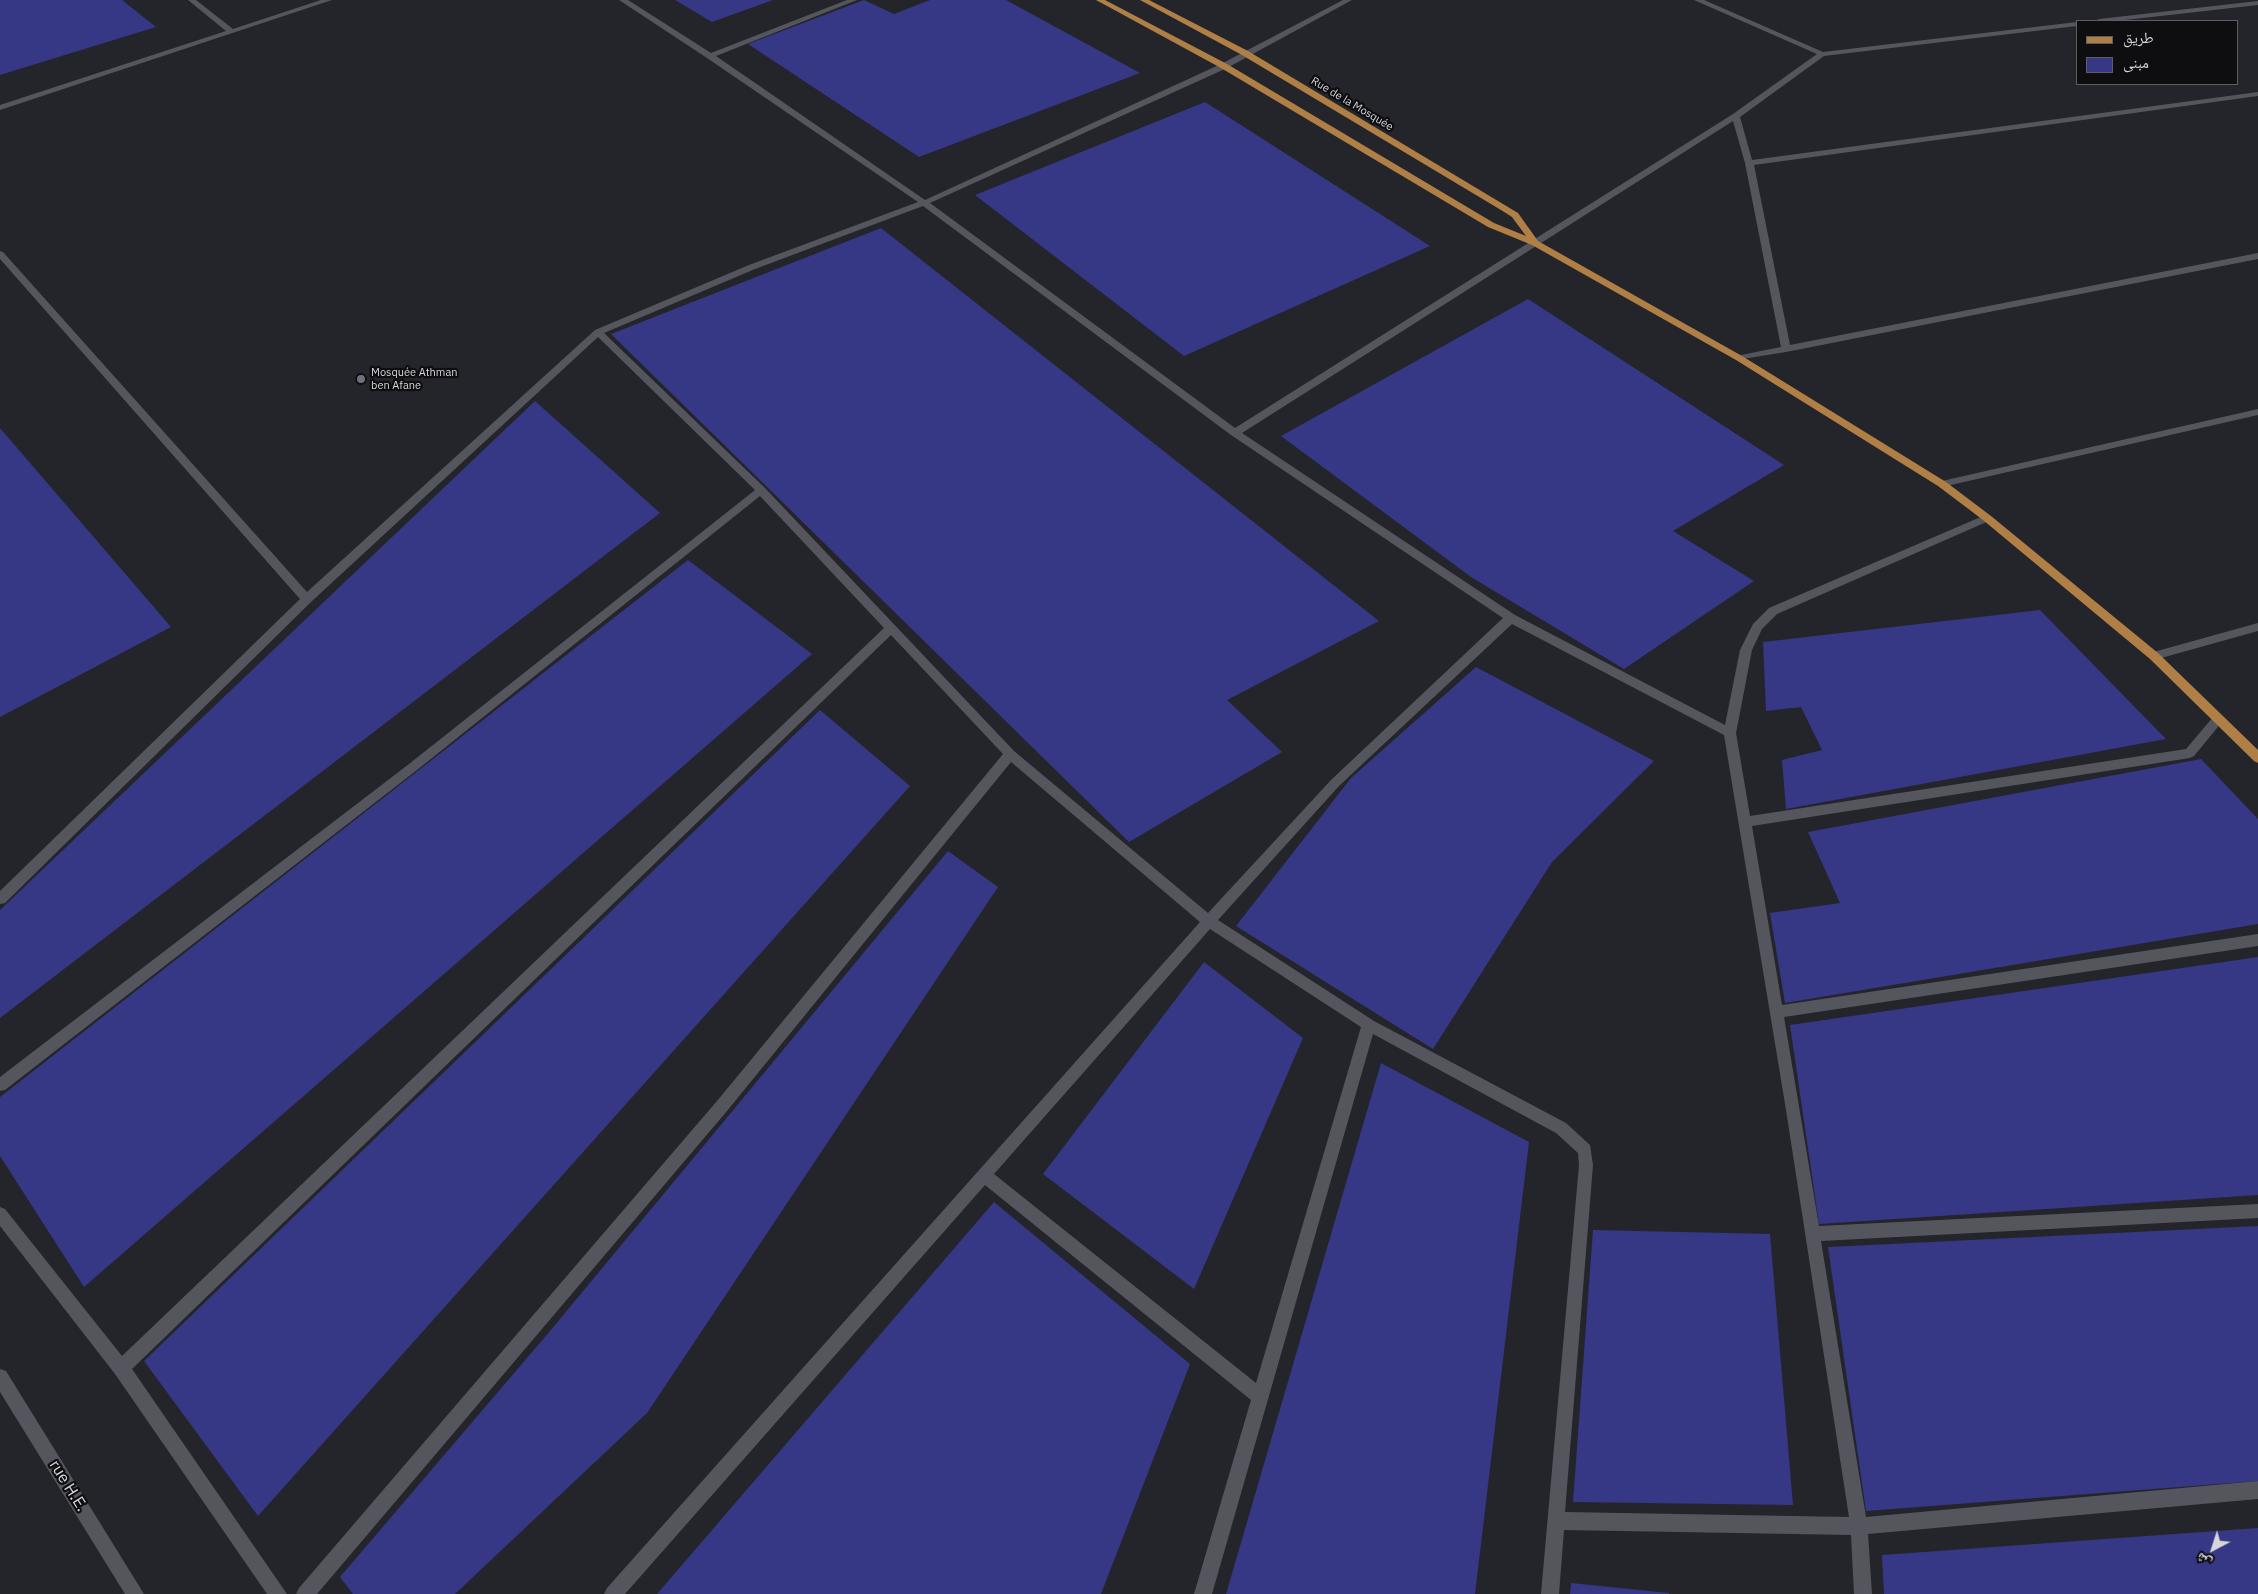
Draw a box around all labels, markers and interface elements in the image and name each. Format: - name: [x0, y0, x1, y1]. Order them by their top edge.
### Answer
- legend: [2076, 20, 2238, 85]
- text: طريق: [2123, 28, 2154, 47]
- text: مبنى: [2123, 53, 2149, 72]
- street label: Rue de la Mosquée: [1309, 74, 1395, 134]
- place label: Mosquée Athman ben Afane: [371, 366, 458, 392]
- marker: Mosquée Athman ben Afane: [355, 373, 367, 385]
- street label: rue H.E.: [45, 1457, 91, 1515]
- north arrow: [2188, 1524, 2238, 1574]
- text: ش: [2192, 1549, 2215, 1572]

